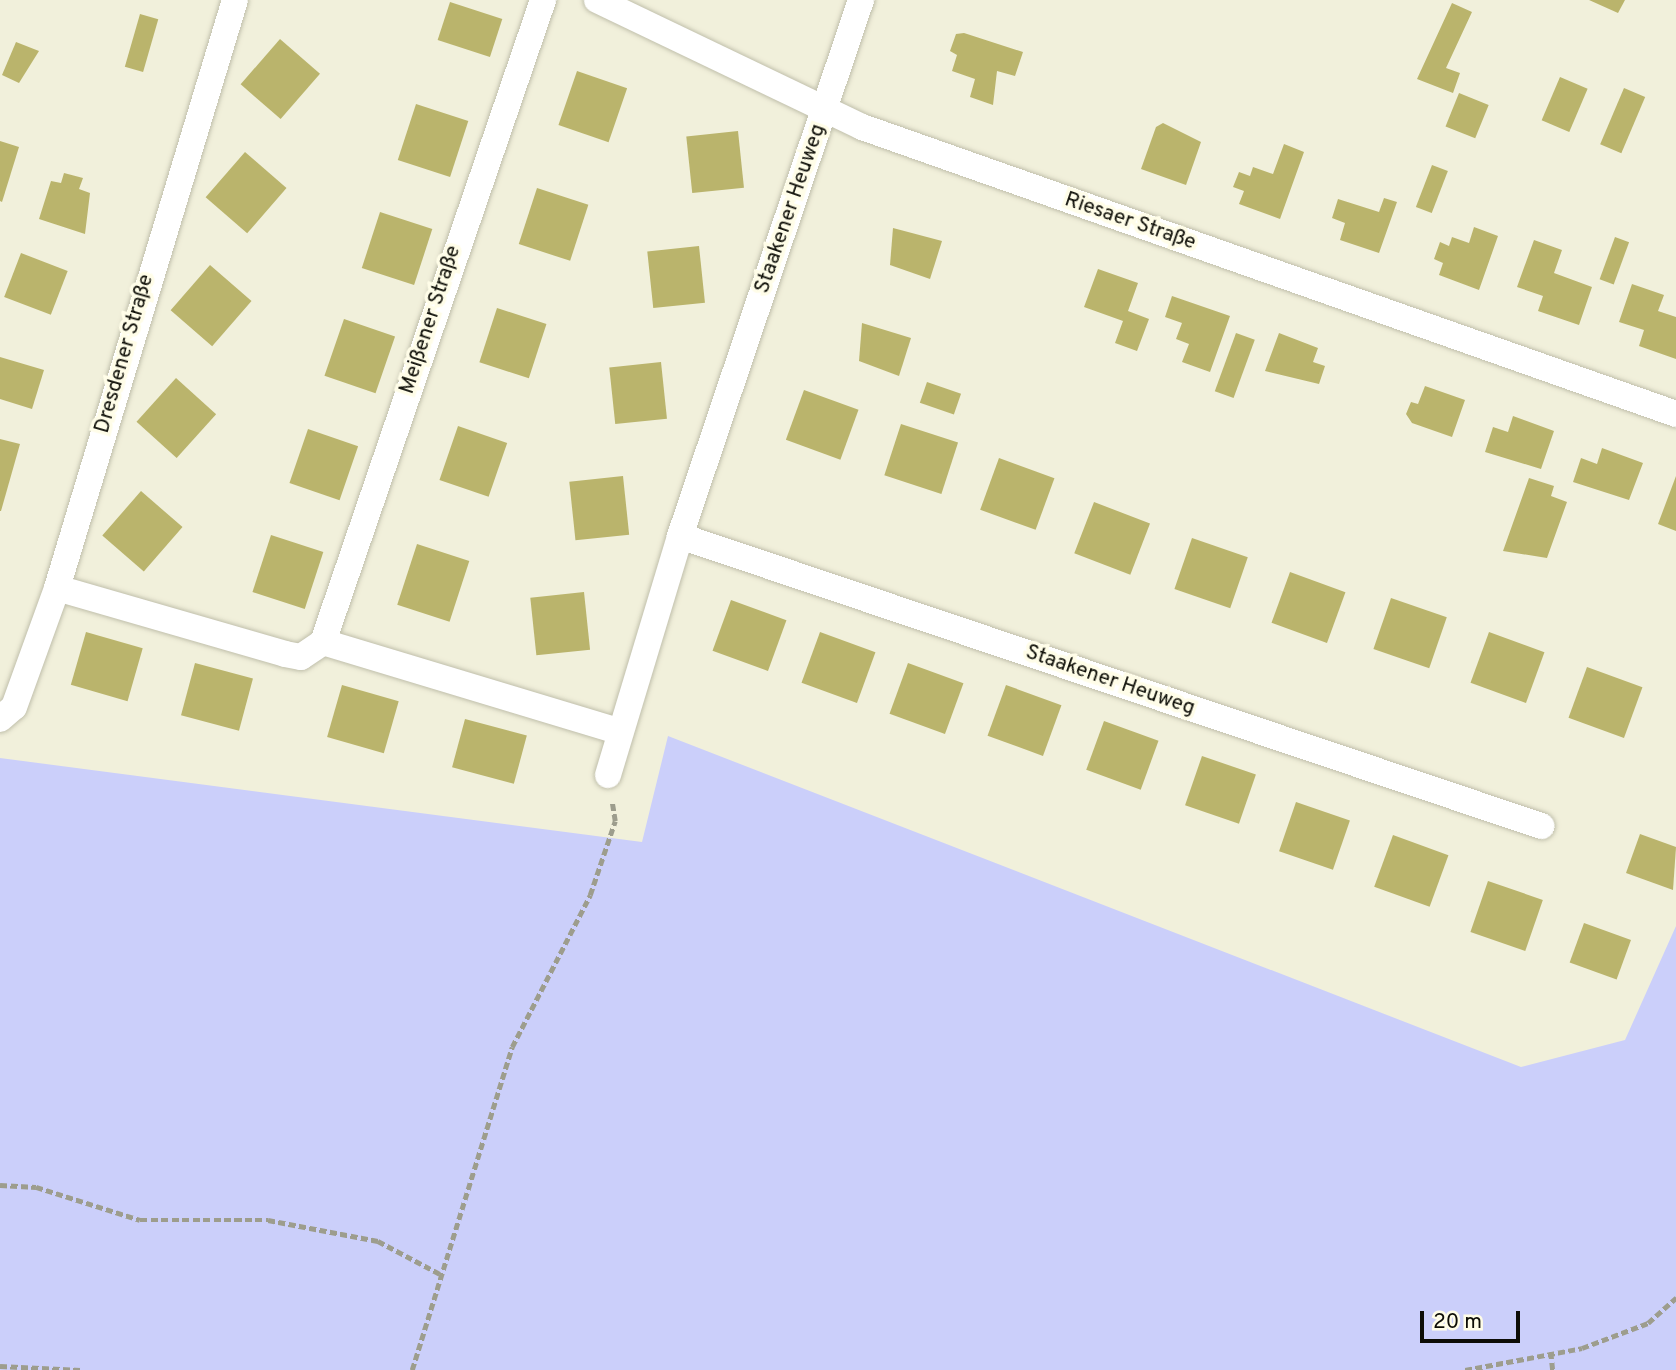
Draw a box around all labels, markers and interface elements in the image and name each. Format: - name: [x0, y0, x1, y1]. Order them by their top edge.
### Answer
- street label: Staakener Heuweg: [750, 121, 832, 297]
- street label: Riesaer Straße: [1061, 188, 1199, 256]
- street label: Meißener Straße: [395, 243, 467, 397]
- street label: Dresdener Straße: [90, 272, 160, 436]
- street label: Staakener Heuweg: [1022, 640, 1198, 722]
- scale bar: [1424, 1296, 1524, 1340]
- text: 20 m: [1433, 1309, 1482, 1336]

